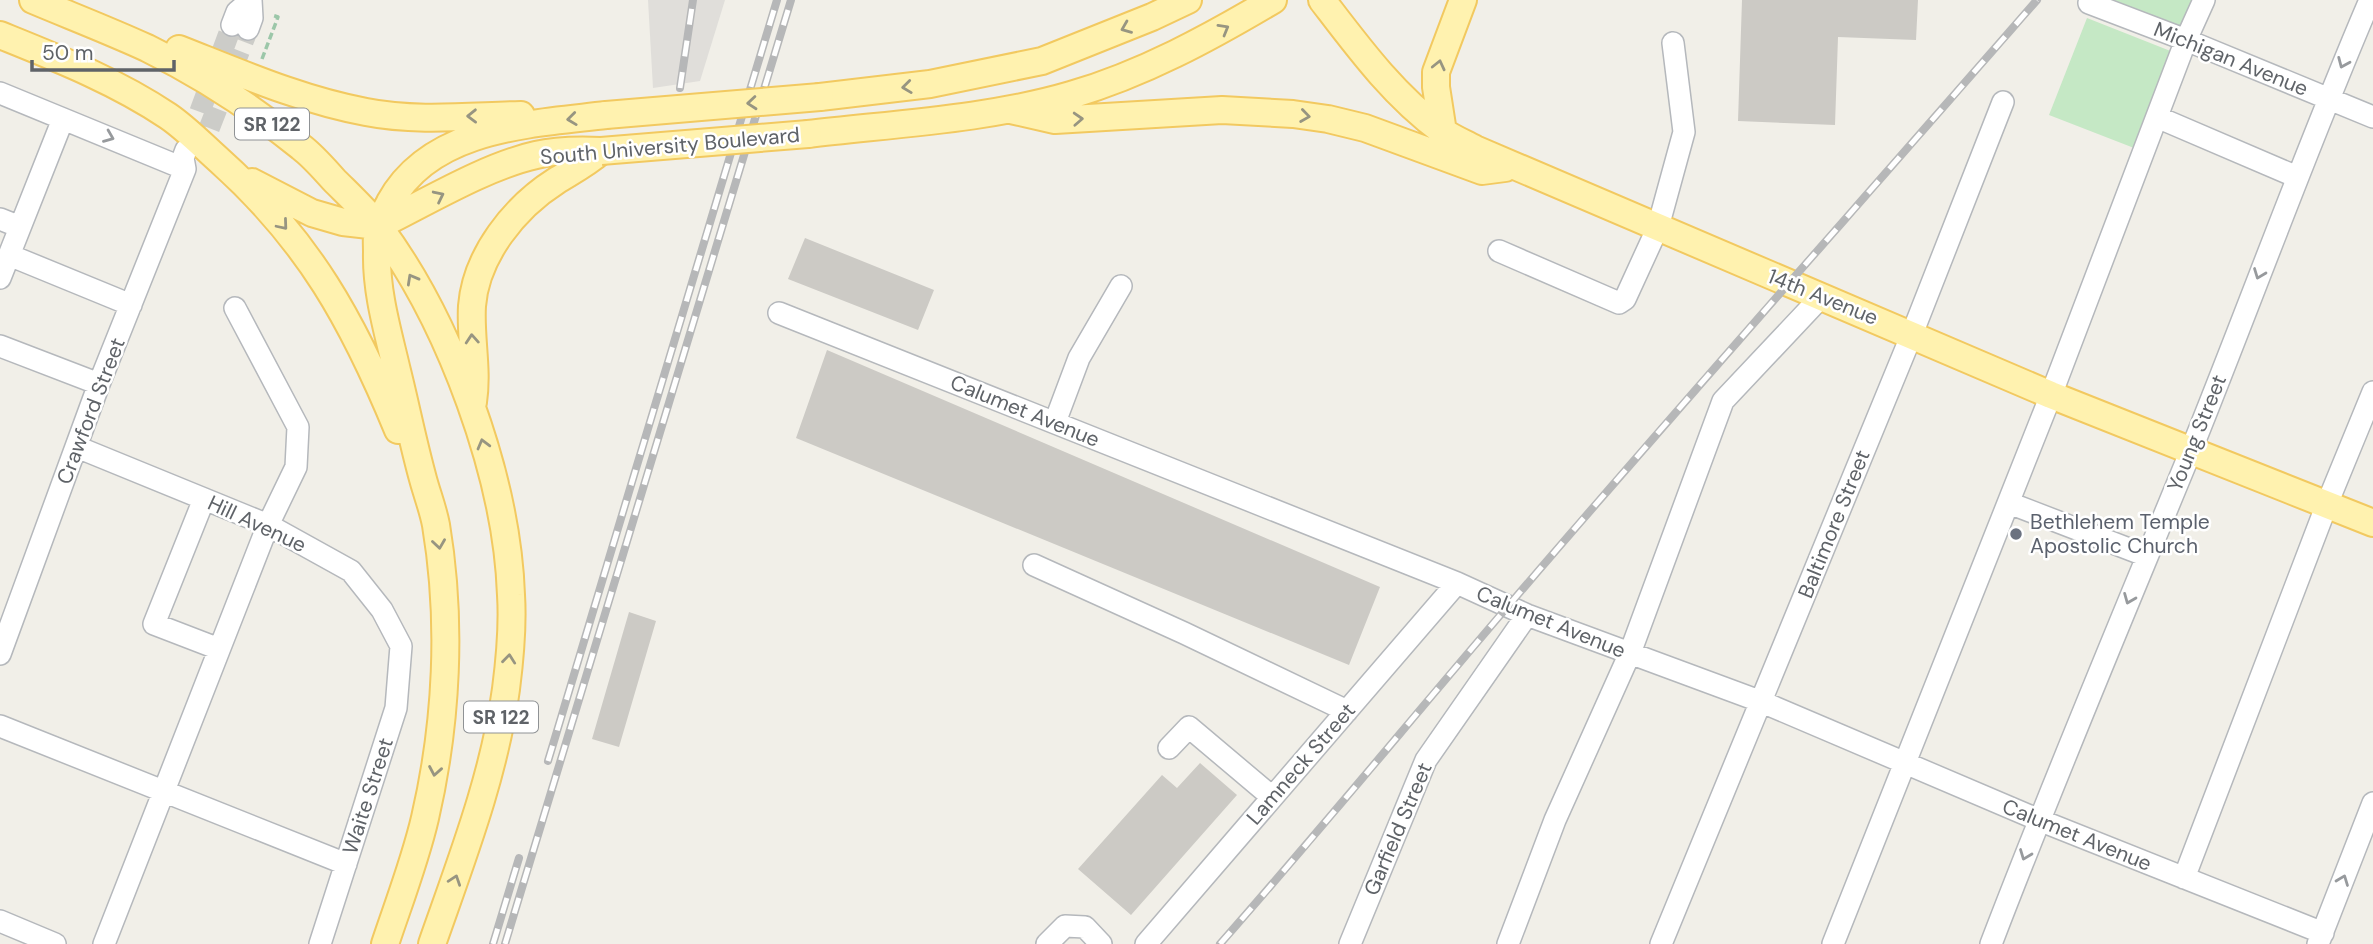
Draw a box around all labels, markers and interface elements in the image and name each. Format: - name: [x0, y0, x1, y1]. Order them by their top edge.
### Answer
- street label: Michigan Avenue: [2150, 15, 2312, 103]
- one-way arrow: [1120, 19, 1132, 33]
- one-way arrow: [1217, 24, 1230, 37]
- scale bar: [32, 28, 173, 72]
- text: 50 m: [42, 39, 93, 67]
- one-way arrow: [2337, 55, 2351, 68]
- one-way arrow: [1431, 59, 1445, 71]
- one-way arrow: [901, 80, 913, 95]
- one-way arrow: [746, 95, 757, 110]
- road number: SR 122: [235, 108, 309, 140]
- one-way arrow: [467, 108, 477, 124]
- one-way arrow: [1299, 108, 1311, 123]
- one-way arrow: [567, 111, 578, 126]
- one-way arrow: [1073, 112, 1084, 127]
- street label: South University Boulevard: [539, 121, 801, 171]
- one-way arrow: [102, 129, 114, 143]
- one-way arrow: [432, 191, 444, 205]
- one-way arrow: [275, 216, 287, 229]
- street label: 14th Avenue: [1764, 262, 1882, 332]
- one-way arrow: [2254, 268, 2268, 280]
- one-way arrow: [407, 273, 420, 286]
- one-way arrow: [465, 333, 480, 344]
- street label: Crawford Street: [50, 334, 132, 488]
- street label: Calumet Avenue: [946, 368, 1104, 454]
- street label: Young Street: [2161, 370, 2233, 496]
- one-way arrow: [477, 439, 491, 451]
- street label: Baltimore Street: [1791, 446, 1877, 602]
- street label: Hill Avenue: [203, 489, 311, 559]
- place label: Bethlehem Temple Apostolic Church: [2030, 508, 2210, 560]
- marker: Bethlehem Temple Apostolic Church: [2008, 526, 2024, 542]
- one-way arrow: [431, 538, 446, 550]
- street label: Calumet Avenue: [1472, 579, 1630, 665]
- one-way arrow: [2124, 592, 2138, 604]
- one-way arrow: [501, 653, 516, 664]
- street label: Lamneck Street: [1240, 697, 1362, 831]
- road number: SR 122: [464, 702, 538, 732]
- street label: Waite Street: [336, 734, 400, 858]
- street label: Garfield Street: [1357, 758, 1439, 900]
- one-way arrow: [428, 765, 443, 777]
- street label: Calumet Avenue: [1998, 792, 2156, 878]
- one-way arrow: [2020, 849, 2034, 861]
- one-way arrow: [447, 874, 461, 886]
- one-way arrow: [2334, 875, 2348, 887]

